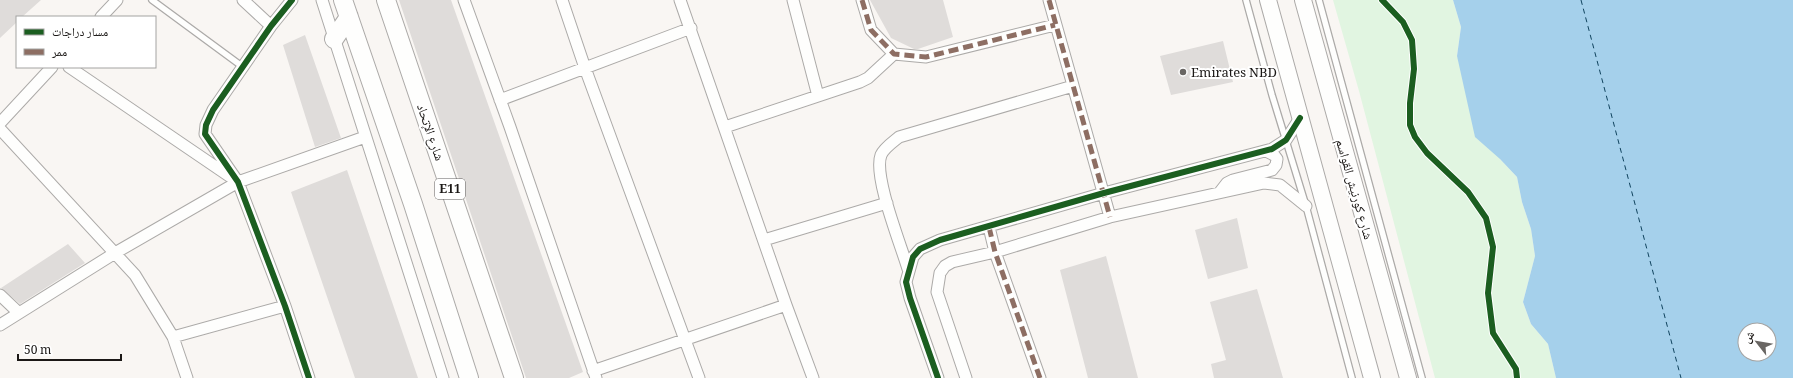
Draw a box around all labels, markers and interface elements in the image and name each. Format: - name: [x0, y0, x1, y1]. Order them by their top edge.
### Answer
- legend: [16, 16, 156, 68]
- text: مسار دراجات: [52, 23, 108, 44]
- text: ممر: [51, 43, 67, 64]
- place label: Emirates NBD: [1191, 63, 1277, 85]
- marker: Emirates NBD: [1178, 67, 1188, 77]
- street label: شارع الإتحاد: [409, 101, 449, 164]
- street label: شارع كورنيش القواسم: [1328, 137, 1378, 243]
- road number: E11: [435, 179, 465, 199]
- north arrow: [1737, 322, 1777, 362]
- text: ش: [1739, 327, 1761, 348]
- scale bar: [18, 336, 121, 362]
- text: 50 m: [24, 341, 51, 362]

